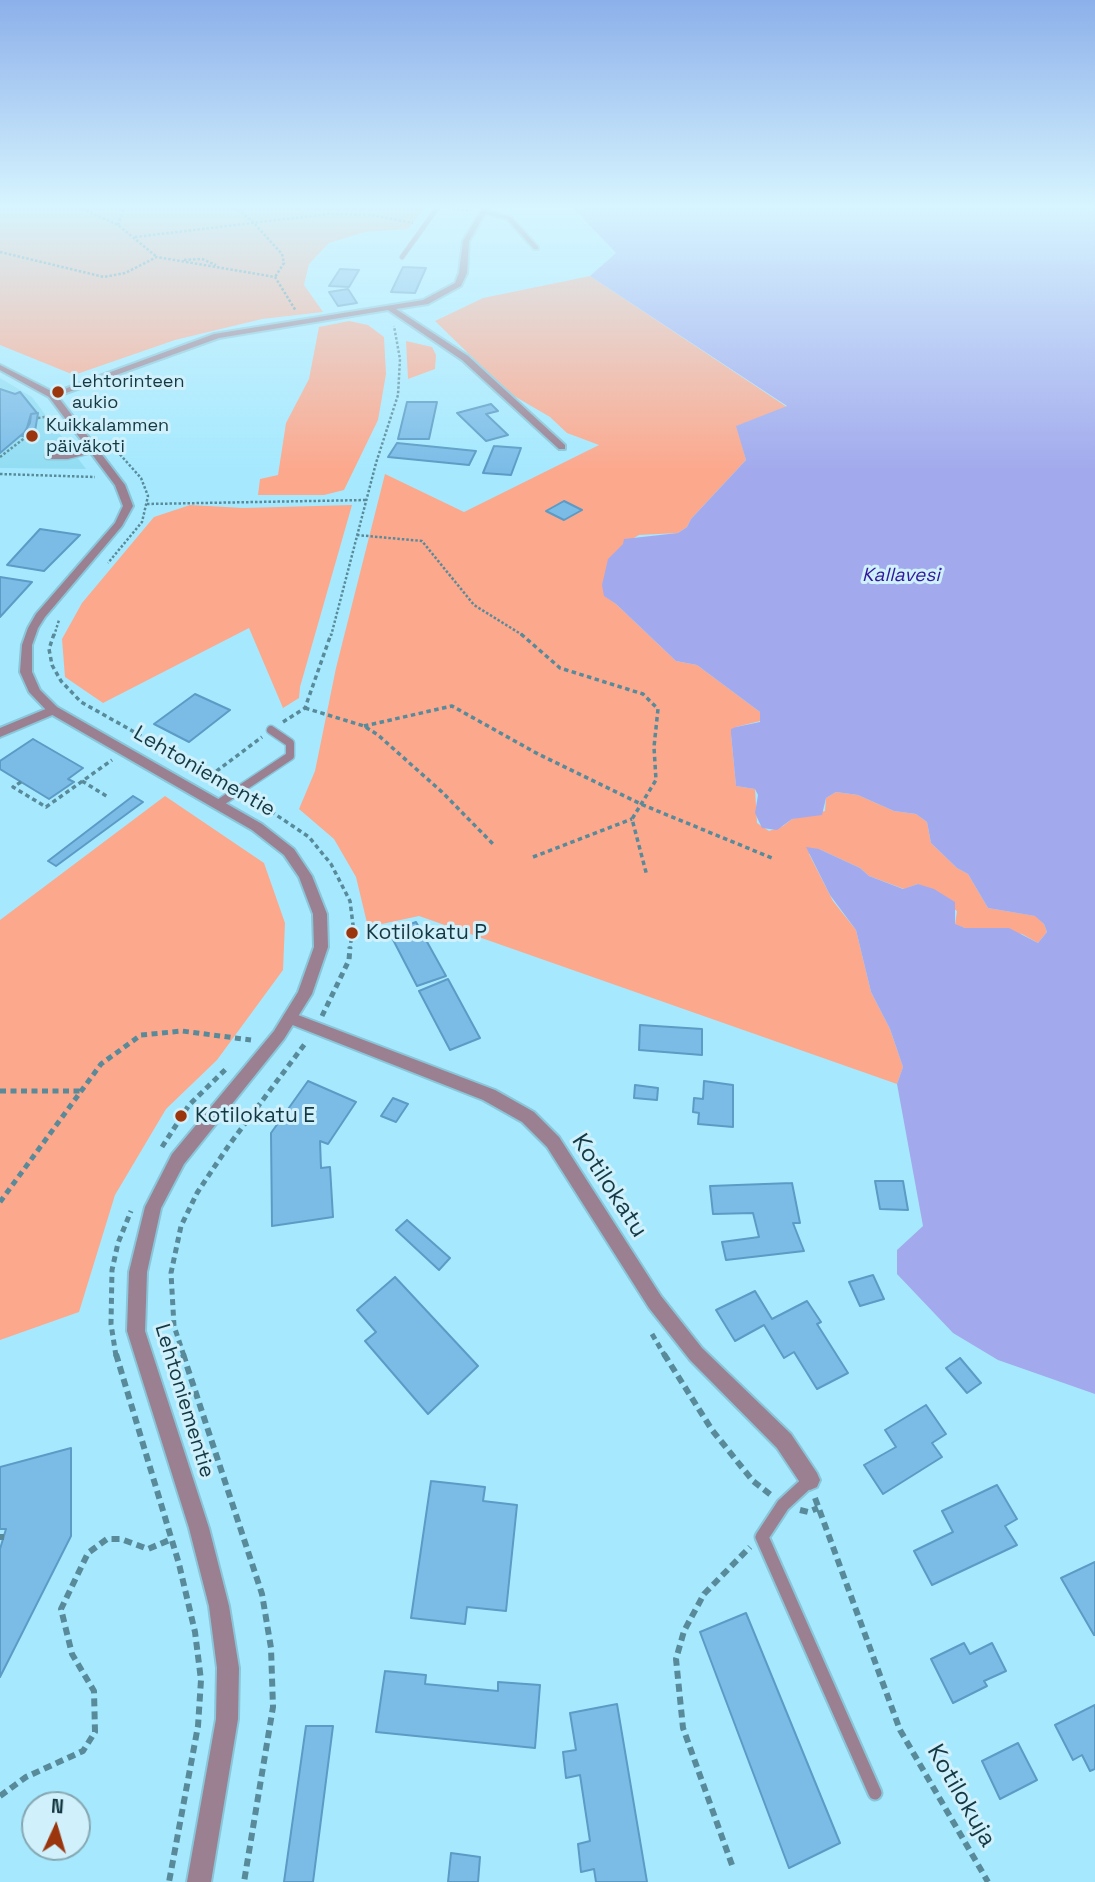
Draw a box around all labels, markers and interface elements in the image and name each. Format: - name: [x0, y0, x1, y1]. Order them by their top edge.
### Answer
- place label: Lehtorinteen aukio: [72, 371, 185, 414]
- marker: Lehtorinteen aukio: [50, 384, 66, 400]
- place label: Kuikkalammen päiväkoti: [46, 415, 169, 458]
- marker: Kuikkalammen päiväkoti: [24, 428, 40, 444]
- water label: Kallavesi: [862, 565, 940, 587]
- street label: Lehtoniementie: [129, 721, 279, 823]
- place label: Kotilokatu P: [366, 920, 487, 946]
- marker: Kotilokatu P: [344, 925, 360, 941]
- place label: Kotilokatu E: [195, 1103, 315, 1129]
- marker: Kotilokatu E: [173, 1108, 189, 1124]
- street label: Kotilokatu: [565, 1129, 653, 1243]
- street label: Lehtoniementie: [149, 1321, 219, 1481]
- street label: Kotilokuja: [920, 1740, 1002, 1852]
- north arrow: [21, 1791, 91, 1861]
- text: N: [50, 1794, 65, 1819]

